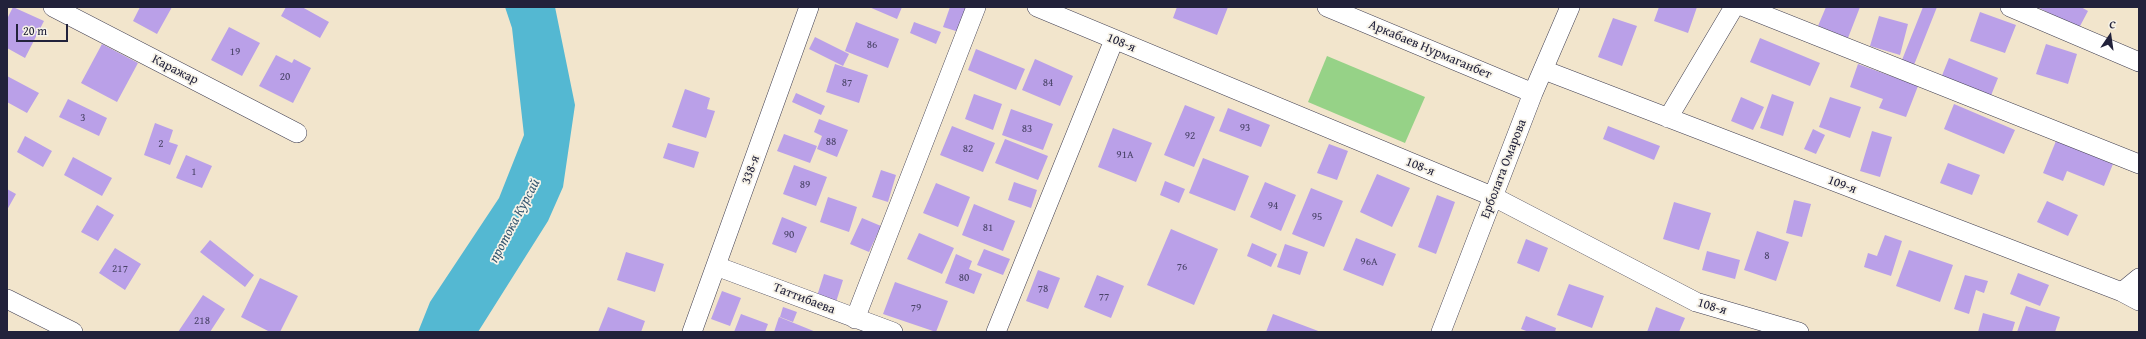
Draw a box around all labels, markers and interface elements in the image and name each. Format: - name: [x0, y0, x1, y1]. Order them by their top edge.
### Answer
- scale bar: [18, 16, 70, 42]
- north arrow: [2090, 16, 2130, 56]
- text: С: [2108, 16, 2118, 33]
- street label: Аркабаев Нурмаганбет: [1366, 17, 1494, 83]
- text: 20 m: [23, 22, 47, 39]
- street label: 108-я: [1104, 30, 1138, 56]
- house number: 86: [867, 38, 877, 52]
- house number: 19: [230, 45, 240, 59]
- street label: Каражар: [149, 52, 201, 88]
- house number: 20: [280, 70, 290, 84]
- house number: 87: [842, 76, 852, 90]
- house number: 84: [1043, 76, 1053, 90]
- house number: 3: [80, 111, 86, 125]
- street label: Ерболата Омарова: [1478, 117, 1530, 221]
- house number: 93: [1240, 121, 1250, 135]
- house number: 83: [1022, 122, 1032, 136]
- house number: 92: [1185, 129, 1195, 143]
- house number: 88: [826, 135, 836, 149]
- house number: 2: [158, 137, 164, 151]
- house number: 82: [963, 142, 973, 156]
- house number: 91А: [1116, 148, 1134, 162]
- street label: 338-я: [739, 153, 763, 187]
- street label: 108-я: [1403, 154, 1437, 180]
- house number: 1: [191, 165, 197, 179]
- street label: 109-я: [1825, 172, 1859, 198]
- water label: протока Курсай: [486, 176, 544, 266]
- house number: 89: [800, 178, 810, 192]
- house number: 94: [1268, 199, 1278, 213]
- house number: 95: [1312, 210, 1322, 224]
- house number: 81: [983, 221, 993, 235]
- house number: 90: [784, 228, 794, 242]
- house number: 8: [1764, 249, 1770, 263]
- house number: 96А: [1360, 255, 1378, 269]
- house number: 76: [1177, 260, 1187, 274]
- house number: 217: [112, 262, 128, 276]
- house number: 80: [959, 271, 969, 285]
- street label: Таттибаева: [771, 280, 837, 318]
- house number: 78: [1038, 282, 1048, 296]
- house number: 77: [1099, 290, 1109, 304]
- street label: 108-я: [1695, 295, 1729, 319]
- house number: 79: [911, 301, 921, 315]
- house number: 218: [194, 314, 210, 328]

